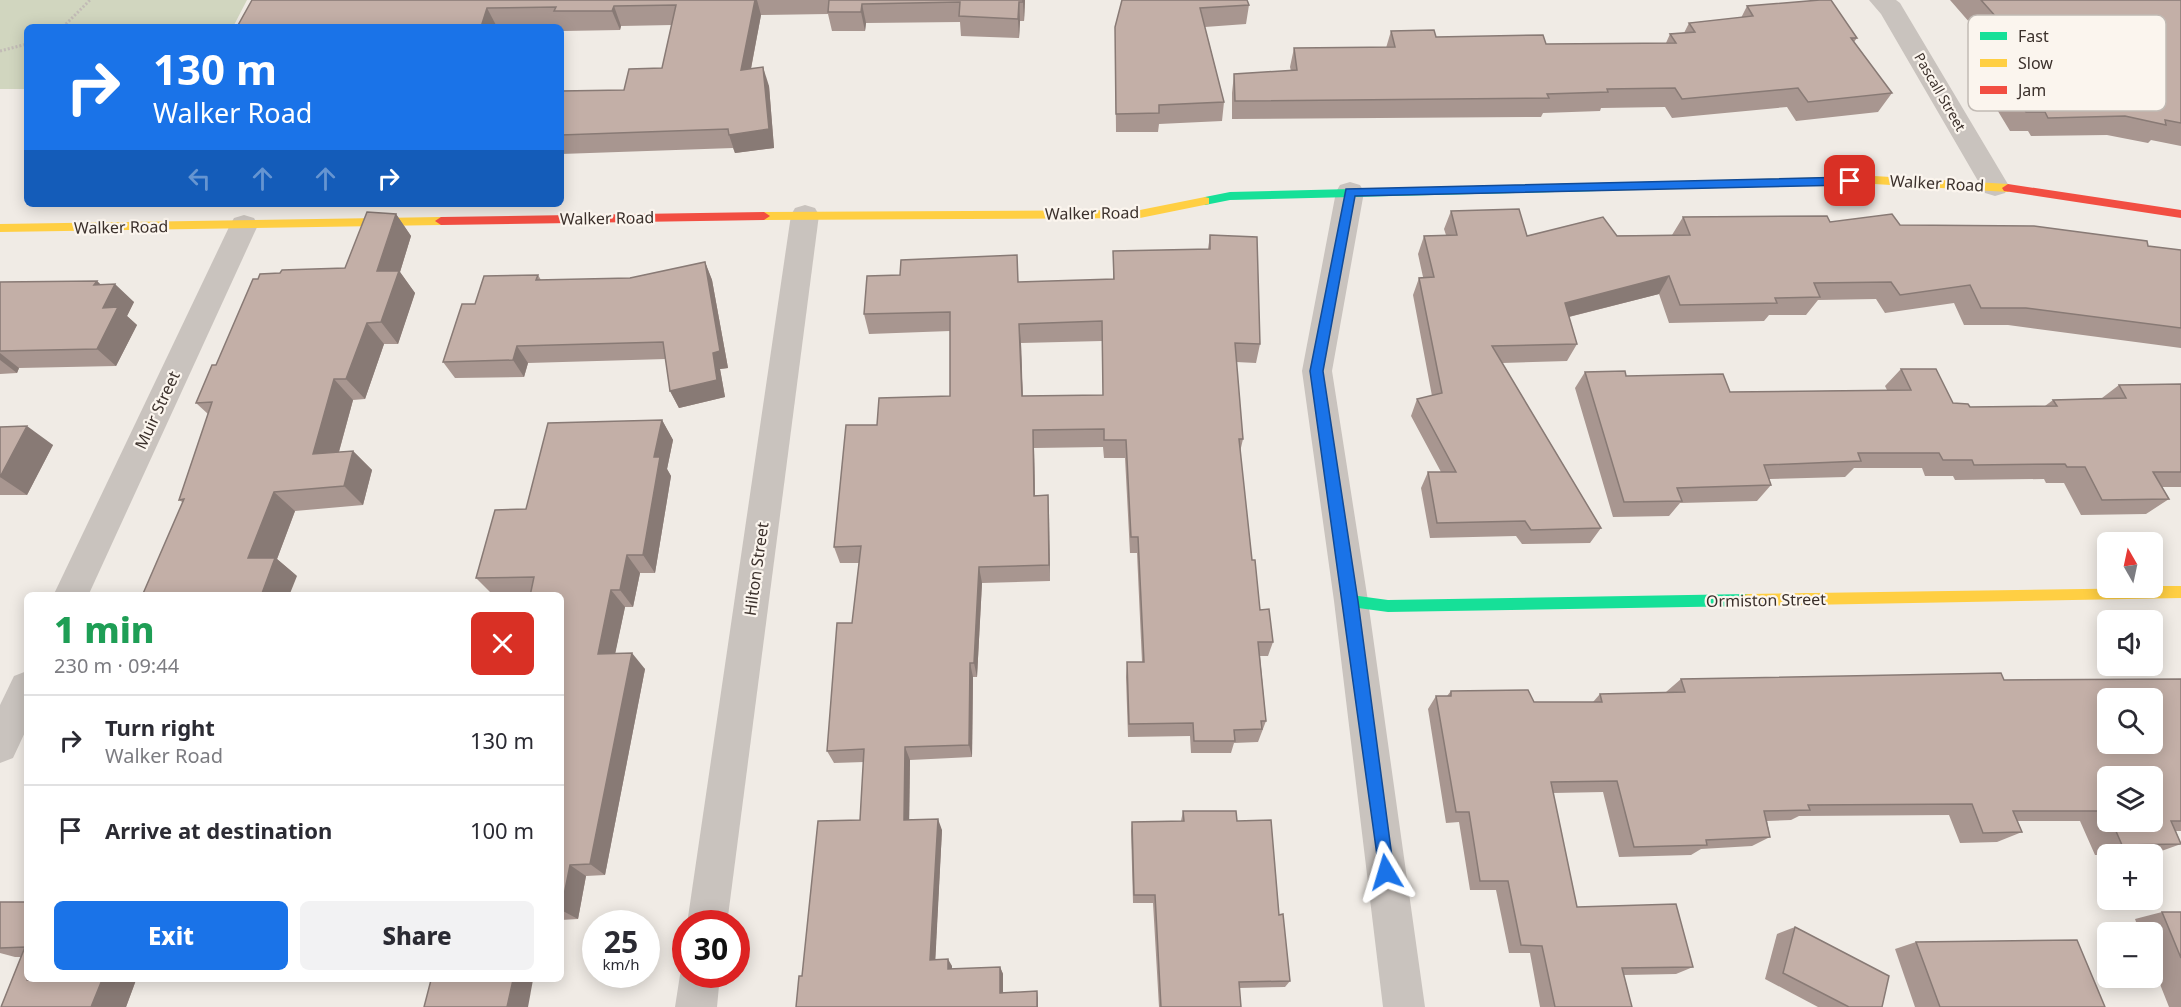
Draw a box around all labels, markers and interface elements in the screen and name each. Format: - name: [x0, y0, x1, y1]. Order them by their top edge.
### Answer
- legend: [1968, 15, 2166, 111]
- text: Fast: [2018, 25, 2049, 47]
- text: 130 m: [153, 40, 277, 97]
- icon: right: [54, 48, 132, 126]
- street label: Pascall Street: [1910, 49, 1971, 134]
- text: Slow: [2018, 52, 2053, 74]
- text: Jam: [2016, 79, 2046, 101]
- text: Walker Road: [153, 94, 312, 131]
- pin: [1824, 155, 1875, 206]
- icon: left: [183, 162, 216, 195]
- icon: ahead: [246, 162, 279, 195]
- icon: ahead: [309, 162, 342, 195]
- icon: right: [372, 162, 405, 195]
- icon: arrive: [1833, 164, 1866, 197]
- street label: Walker Road: [1889, 170, 1985, 196]
- street label: Walker Road: [1045, 201, 1139, 225]
- street label: Walker Road: [560, 206, 654, 230]
- street label: Walker Road: [74, 215, 168, 239]
- street label: Muir Street: [129, 367, 185, 453]
- street label: Hilton Street: [739, 521, 773, 617]
- north arrow: [2097, 532, 2163, 598]
- map controls: [2097, 532, 2163, 988]
- street label: Ormiston Street: [1706, 588, 1826, 612]
- text: 1 min: [54, 605, 155, 654]
- button: sound: [2097, 610, 2163, 676]
- button: close: [471, 612, 534, 675]
- text: 230 m · 09:44: [54, 652, 179, 679]
- button: search: [2097, 688, 2163, 754]
- text: Turn right: [105, 712, 215, 742]
- icon: right: [54, 724, 87, 757]
- text: 130 m: [470, 725, 534, 755]
- text: Walker Road: [105, 742, 223, 769]
- button: layers: [2097, 766, 2163, 832]
- icon: arrive: [54, 814, 87, 847]
- text: Arrive at destination: [105, 815, 332, 845]
- text: 100 m: [470, 815, 534, 845]
- position arrow: [1354, 840, 1418, 904]
- button: +: [2097, 844, 2163, 910]
- button: Exit: [54, 901, 288, 970]
- button: Share: [300, 901, 534, 970]
- speed limit sign: 30: [672, 910, 750, 988]
- text: 25: [604, 921, 638, 962]
- button: −: [2097, 922, 2163, 988]
- text: km/h: [603, 954, 639, 974]

